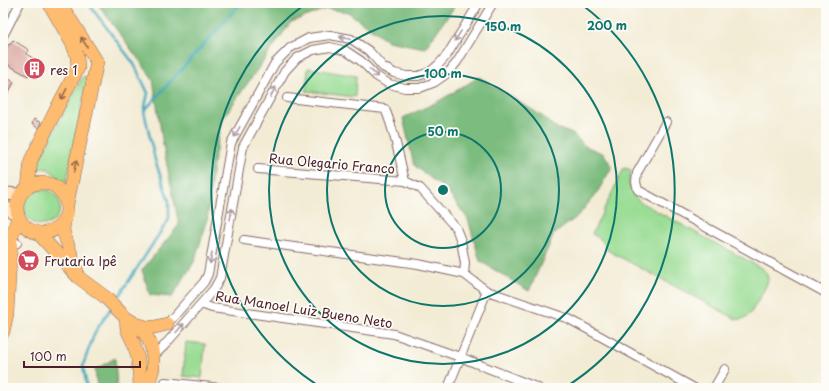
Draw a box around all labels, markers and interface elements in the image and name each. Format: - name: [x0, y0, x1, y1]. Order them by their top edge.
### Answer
- text: 200 m: [587, 16, 627, 34]
- text: 150 m: [485, 17, 521, 35]
- one-way arrow: [454, 30, 462, 42]
- one-way arrow: [339, 34, 352, 42]
- one-way arrow: [80, 36, 88, 48]
- building icon: res 1: [22, 56, 48, 82]
- place label: res 1: [50, 60, 77, 79]
- text: 100 m: [424, 64, 462, 82]
- one-way arrow: [368, 68, 378, 77]
- one-way arrow: [269, 87, 277, 99]
- one-way arrow: [60, 88, 67, 100]
- text: 50 m: [427, 122, 459, 140]
- one-way arrow: [233, 125, 240, 137]
- street label: Rua Olegario Franco: [268, 148, 396, 178]
- one-way arrow: [72, 160, 80, 173]
- centre of rings: [436, 183, 450, 197]
- one-way arrow: [227, 208, 235, 221]
- supermarket icon: Frutaria Ipê: [16, 247, 42, 273]
- place label: Frutaria Ipê: [44, 251, 117, 270]
- one-way arrow: [207, 252, 215, 265]
- street label: Rua Manoel Luiz Bueno Neto: [214, 286, 394, 332]
- one-way arrow: [175, 323, 184, 333]
- scale bar: [24, 343, 140, 369]
- text: 100 m: [30, 347, 67, 365]

